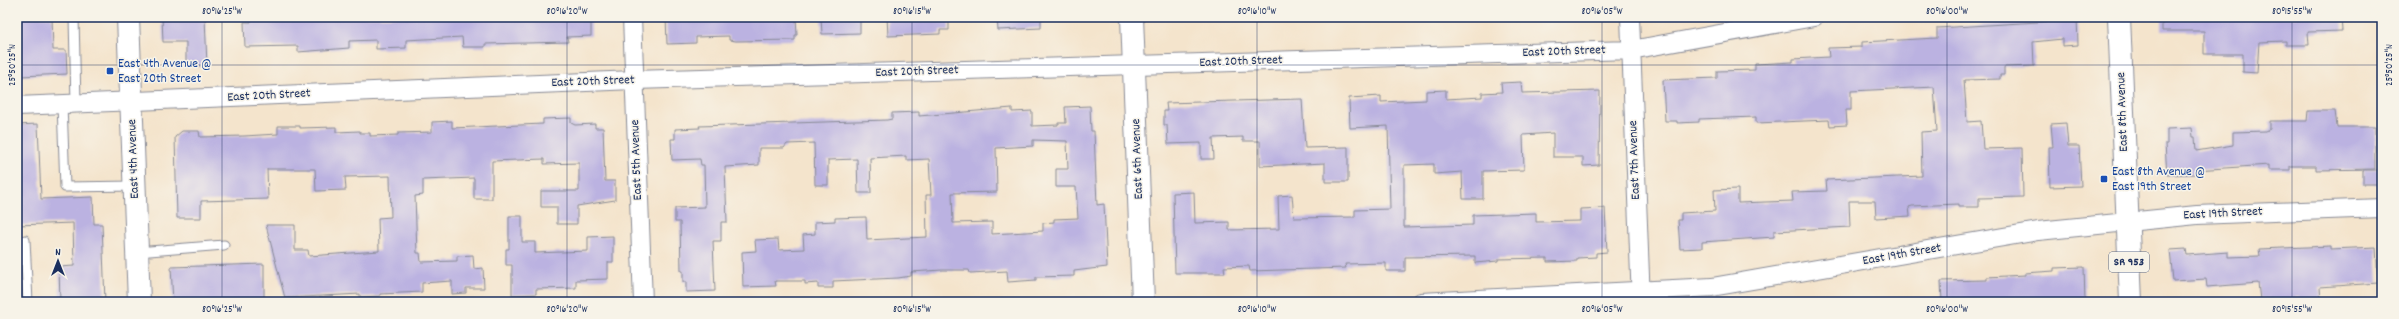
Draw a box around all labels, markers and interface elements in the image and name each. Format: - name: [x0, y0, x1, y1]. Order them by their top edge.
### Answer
- text: 80°16'25"W: [202, 5, 242, 19]
- text: 80°16'20"W: [547, 5, 588, 19]
- text: 80°16'15"W: [893, 5, 931, 19]
- text: 80°16'10"W: [1238, 5, 1277, 19]
- text: 80°16'05"W: [1581, 5, 1623, 19]
- text: 80°16'00"W: [1926, 5, 1968, 19]
- text: 80°15'55"W: [2272, 5, 2312, 19]
- street label: East 20th Street: [1522, 41, 1606, 63]
- text: 25°50'25"N: [6, 44, 20, 86]
- text: 25°50'25"N: [2383, 44, 2397, 86]
- street label: East 20th Street: [1199, 51, 1283, 73]
- place label: East 4th Avenue @ East 20th Street: [118, 55, 211, 89]
- street label: East 20th Street: [875, 61, 959, 83]
- marker: East 4th Avenue @ East 20th Street: [105, 66, 115, 76]
- street label: East 20th Street: [551, 71, 635, 93]
- street label: East 8th Avenue: [2112, 72, 2134, 152]
- street label: East 20th Street: [227, 84, 311, 108]
- street label: East 4th Avenue: [123, 118, 145, 199]
- street label: East 6th Avenue: [1127, 118, 1149, 200]
- street label: East 5th Avenue: [626, 119, 648, 201]
- street label: East 7th Avenue: [1624, 120, 1646, 200]
- place label: East 8th Avenue @ East 19th Street: [2112, 163, 2205, 197]
- marker: East 8th Avenue @ East 19th Street: [2099, 174, 2109, 184]
- street label: East 19th Street: [2183, 202, 2263, 226]
- street label: East 19th Street: [1861, 239, 1943, 271]
- north arrow: [38, 241, 78, 281]
- text: N: [55, 245, 61, 261]
- road number: SR 953: [2109, 252, 2149, 272]
- text: 80°16'25"W: [202, 303, 242, 317]
- text: 80°16'20"W: [547, 303, 588, 317]
- text: 80°16'15"W: [893, 303, 931, 317]
- text: 80°16'10"W: [1238, 303, 1277, 317]
- text: 80°16'05"W: [1581, 303, 1623, 317]
- text: 80°16'00"W: [1926, 303, 1968, 317]
- text: 80°15'55"W: [2272, 303, 2312, 317]

